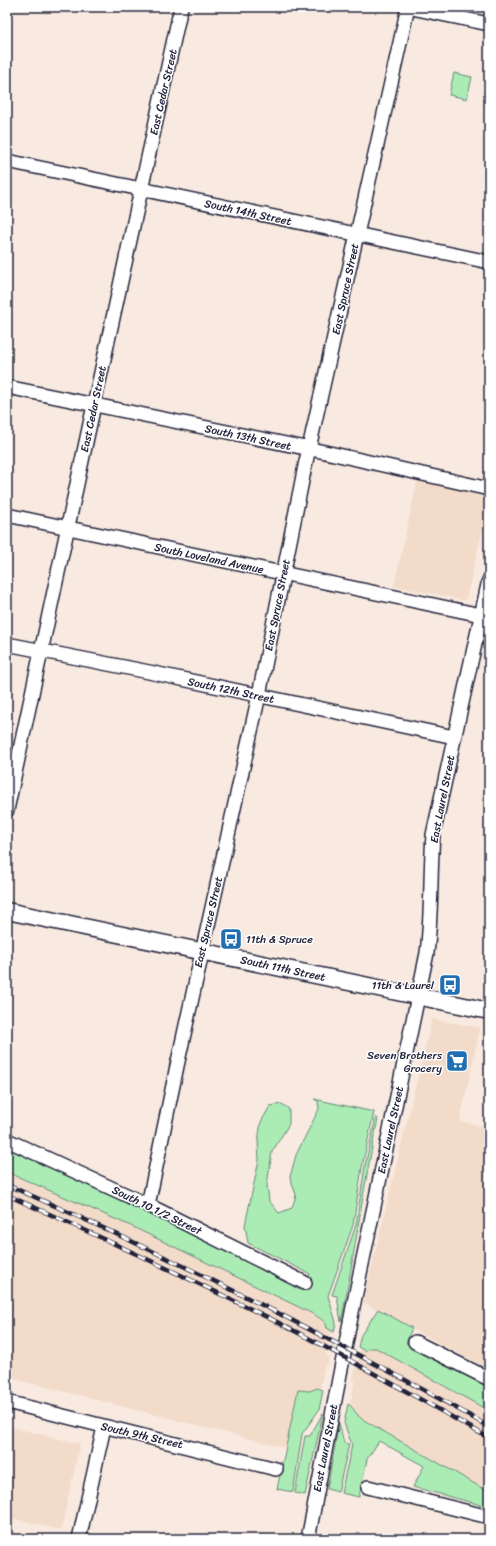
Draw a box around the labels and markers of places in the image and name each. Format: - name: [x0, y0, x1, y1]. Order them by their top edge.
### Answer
- bus stop icon: 11th & Spruce: [218, 926, 244, 952]
- place label: 11th & Spruce: [246, 930, 313, 949]
- bus stop icon: 11th & Laurel: [437, 972, 463, 998]
- place label: 11th & Laurel: [372, 976, 435, 995]
- place label: Seven Brothers Grocery: [367, 1046, 443, 1078]
- supermarket icon: Seven Brothers Grocery: [444, 1048, 470, 1074]

